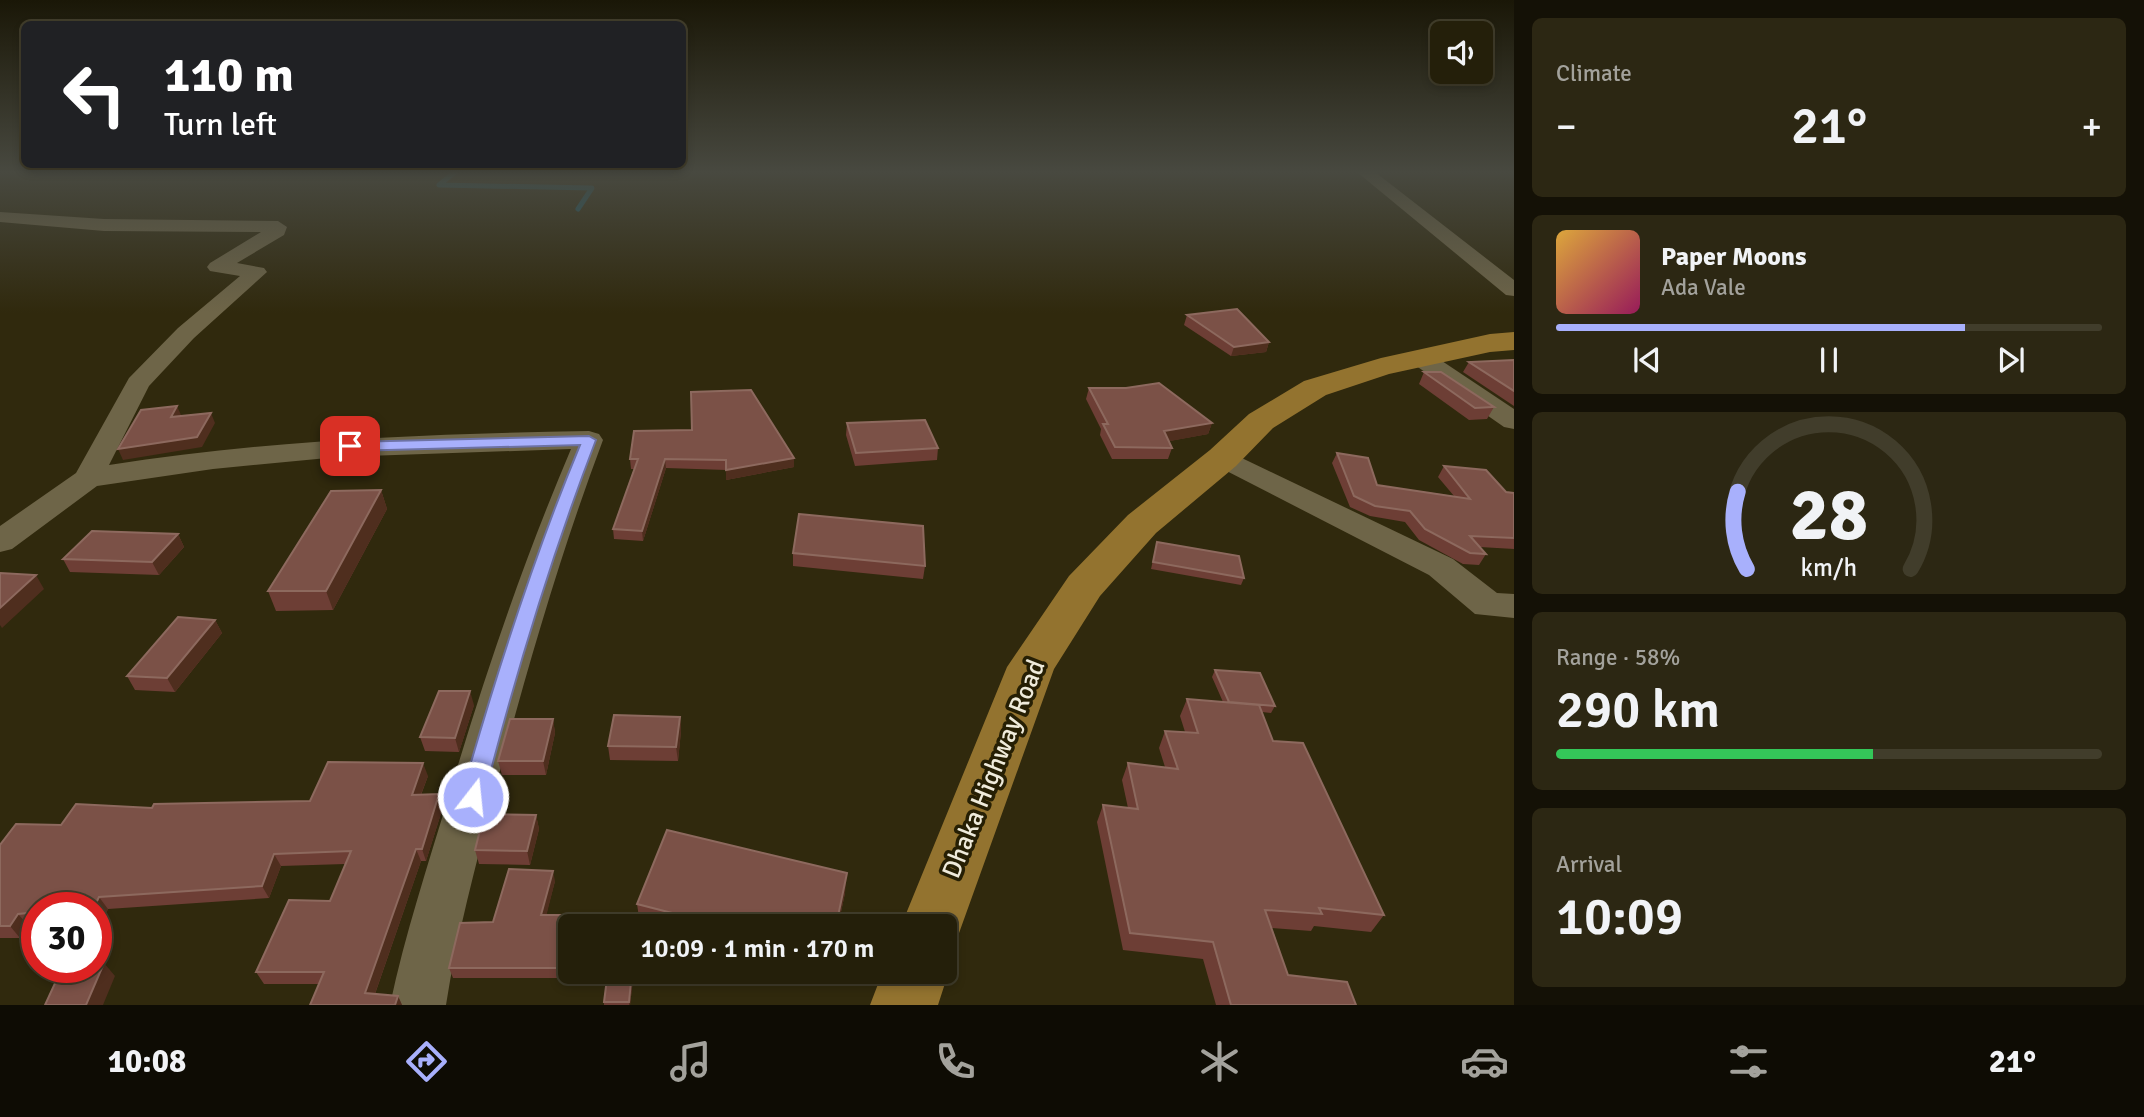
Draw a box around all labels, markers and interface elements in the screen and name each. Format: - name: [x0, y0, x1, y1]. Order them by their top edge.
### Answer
- map controls: [1430, 21, 1493, 84]
- button: sound: [1430, 21, 1493, 84]
- text: 110 m: [164, 45, 294, 105]
- icon: left: [49, 49, 140, 140]
- text: Climate: [1556, 59, 1632, 88]
- text: 21°: [1791, 94, 1867, 158]
- text: −: [1556, 103, 1577, 150]
- text: +: [2081, 103, 2102, 150]
- text: Turn left: [164, 105, 277, 144]
- text: Paper Moons: [1661, 241, 1807, 273]
- text: Ada Vale: [1661, 273, 1746, 302]
- icon: previous: [1628, 341, 1666, 379]
- icon: pause: [1810, 341, 1848, 379]
- icon: next: [1992, 341, 2030, 379]
- pin: [320, 416, 380, 476]
- icon: arrive: [331, 427, 369, 465]
- text: 28: [1790, 471, 1868, 560]
- text: km/h: [1801, 551, 1857, 582]
- text: Range · 58%: [1556, 643, 1680, 672]
- street label: Dhaka Highway Road: [936, 655, 1052, 883]
- text: 290 km: [1556, 678, 1720, 742]
- position arrow: [436, 760, 510, 834]
- text: Arrival: [1556, 850, 1622, 879]
- text: 10:09: [1556, 885, 1683, 949]
- speed limit sign: 30: [21, 892, 112, 983]
- text: 10:09 · 1 min · 170 m: [641, 933, 874, 965]
- icon: directions: [402, 1037, 451, 1086]
- icon: music: [666, 1037, 715, 1086]
- icon: phone: [931, 1037, 980, 1086]
- icon: climate: [1195, 1037, 1244, 1086]
- icon: car: [1460, 1037, 1509, 1086]
- icon: filters: [1724, 1037, 1773, 1086]
- text: 10:08: [108, 1042, 186, 1081]
- text: 21°: [1989, 1042, 2036, 1081]

